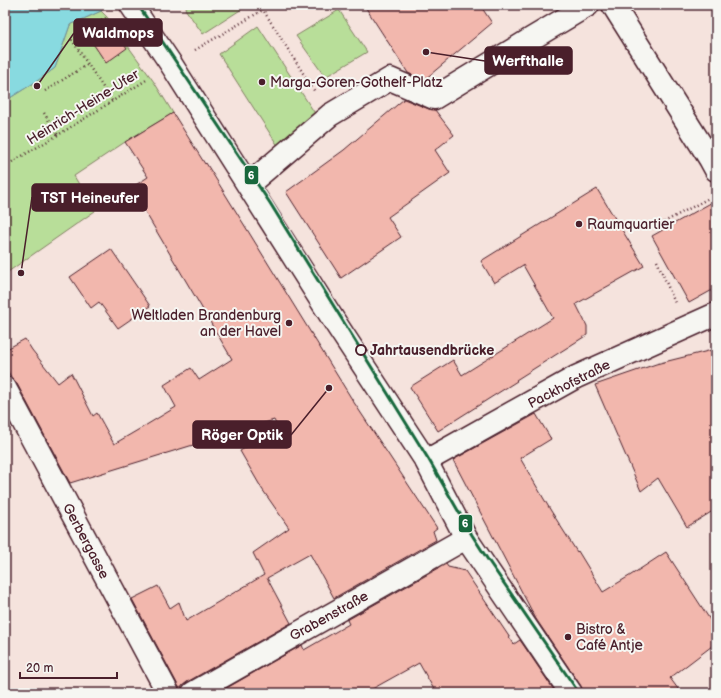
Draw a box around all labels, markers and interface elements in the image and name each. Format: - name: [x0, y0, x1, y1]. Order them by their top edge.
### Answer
- callout: Waldmops: [74, 19, 162, 46]
- text: Waldmops: [82, 24, 154, 43]
- callout: Werfthalle: [485, 47, 572, 74]
- text: Werfthalle: [492, 52, 564, 71]
- street label: Heinrich-Heine-Ufer: [24, 65, 143, 148]
- place label: Marga-Goren-Gothelf-Platz: [270, 74, 443, 91]
- marker: Marga-Goren-Gothelf-Platz: [257, 77, 267, 87]
- line badge: 6: [244, 165, 259, 185]
- text: 6: [248, 169, 255, 182]
- callout: TST Heineufer: [32, 184, 147, 211]
- text: TST Heineufer: [41, 189, 140, 208]
- place label: Raumquartier: [587, 216, 675, 233]
- marker: Raumquartier: [574, 219, 584, 229]
- place label: Weltladen Brandenburg an der Havel: [131, 307, 281, 340]
- marker: Weltladen Brandenburg an der Havel: [284, 318, 294, 328]
- place label: Jahrtausendbrücke: [370, 342, 494, 359]
- marker: Jahrtausendbrücke: [355, 344, 367, 356]
- street label: Packhofstraße: [525, 356, 613, 412]
- callout: Röger Optik: [193, 421, 291, 448]
- text: Röger Optik: [201, 426, 283, 445]
- street label: Gerbergasse: [59, 500, 113, 582]
- line badge: 6: [458, 514, 473, 533]
- text: 6: [462, 517, 469, 530]
- street label: Grabenstraße: [287, 587, 371, 645]
- place label: Bistro & Café Antje: [576, 621, 643, 654]
- marker: Bistro & Café Antje: [563, 632, 573, 642]
- scale bar: [20, 654, 117, 680]
- text: 20 m: [26, 661, 53, 676]

